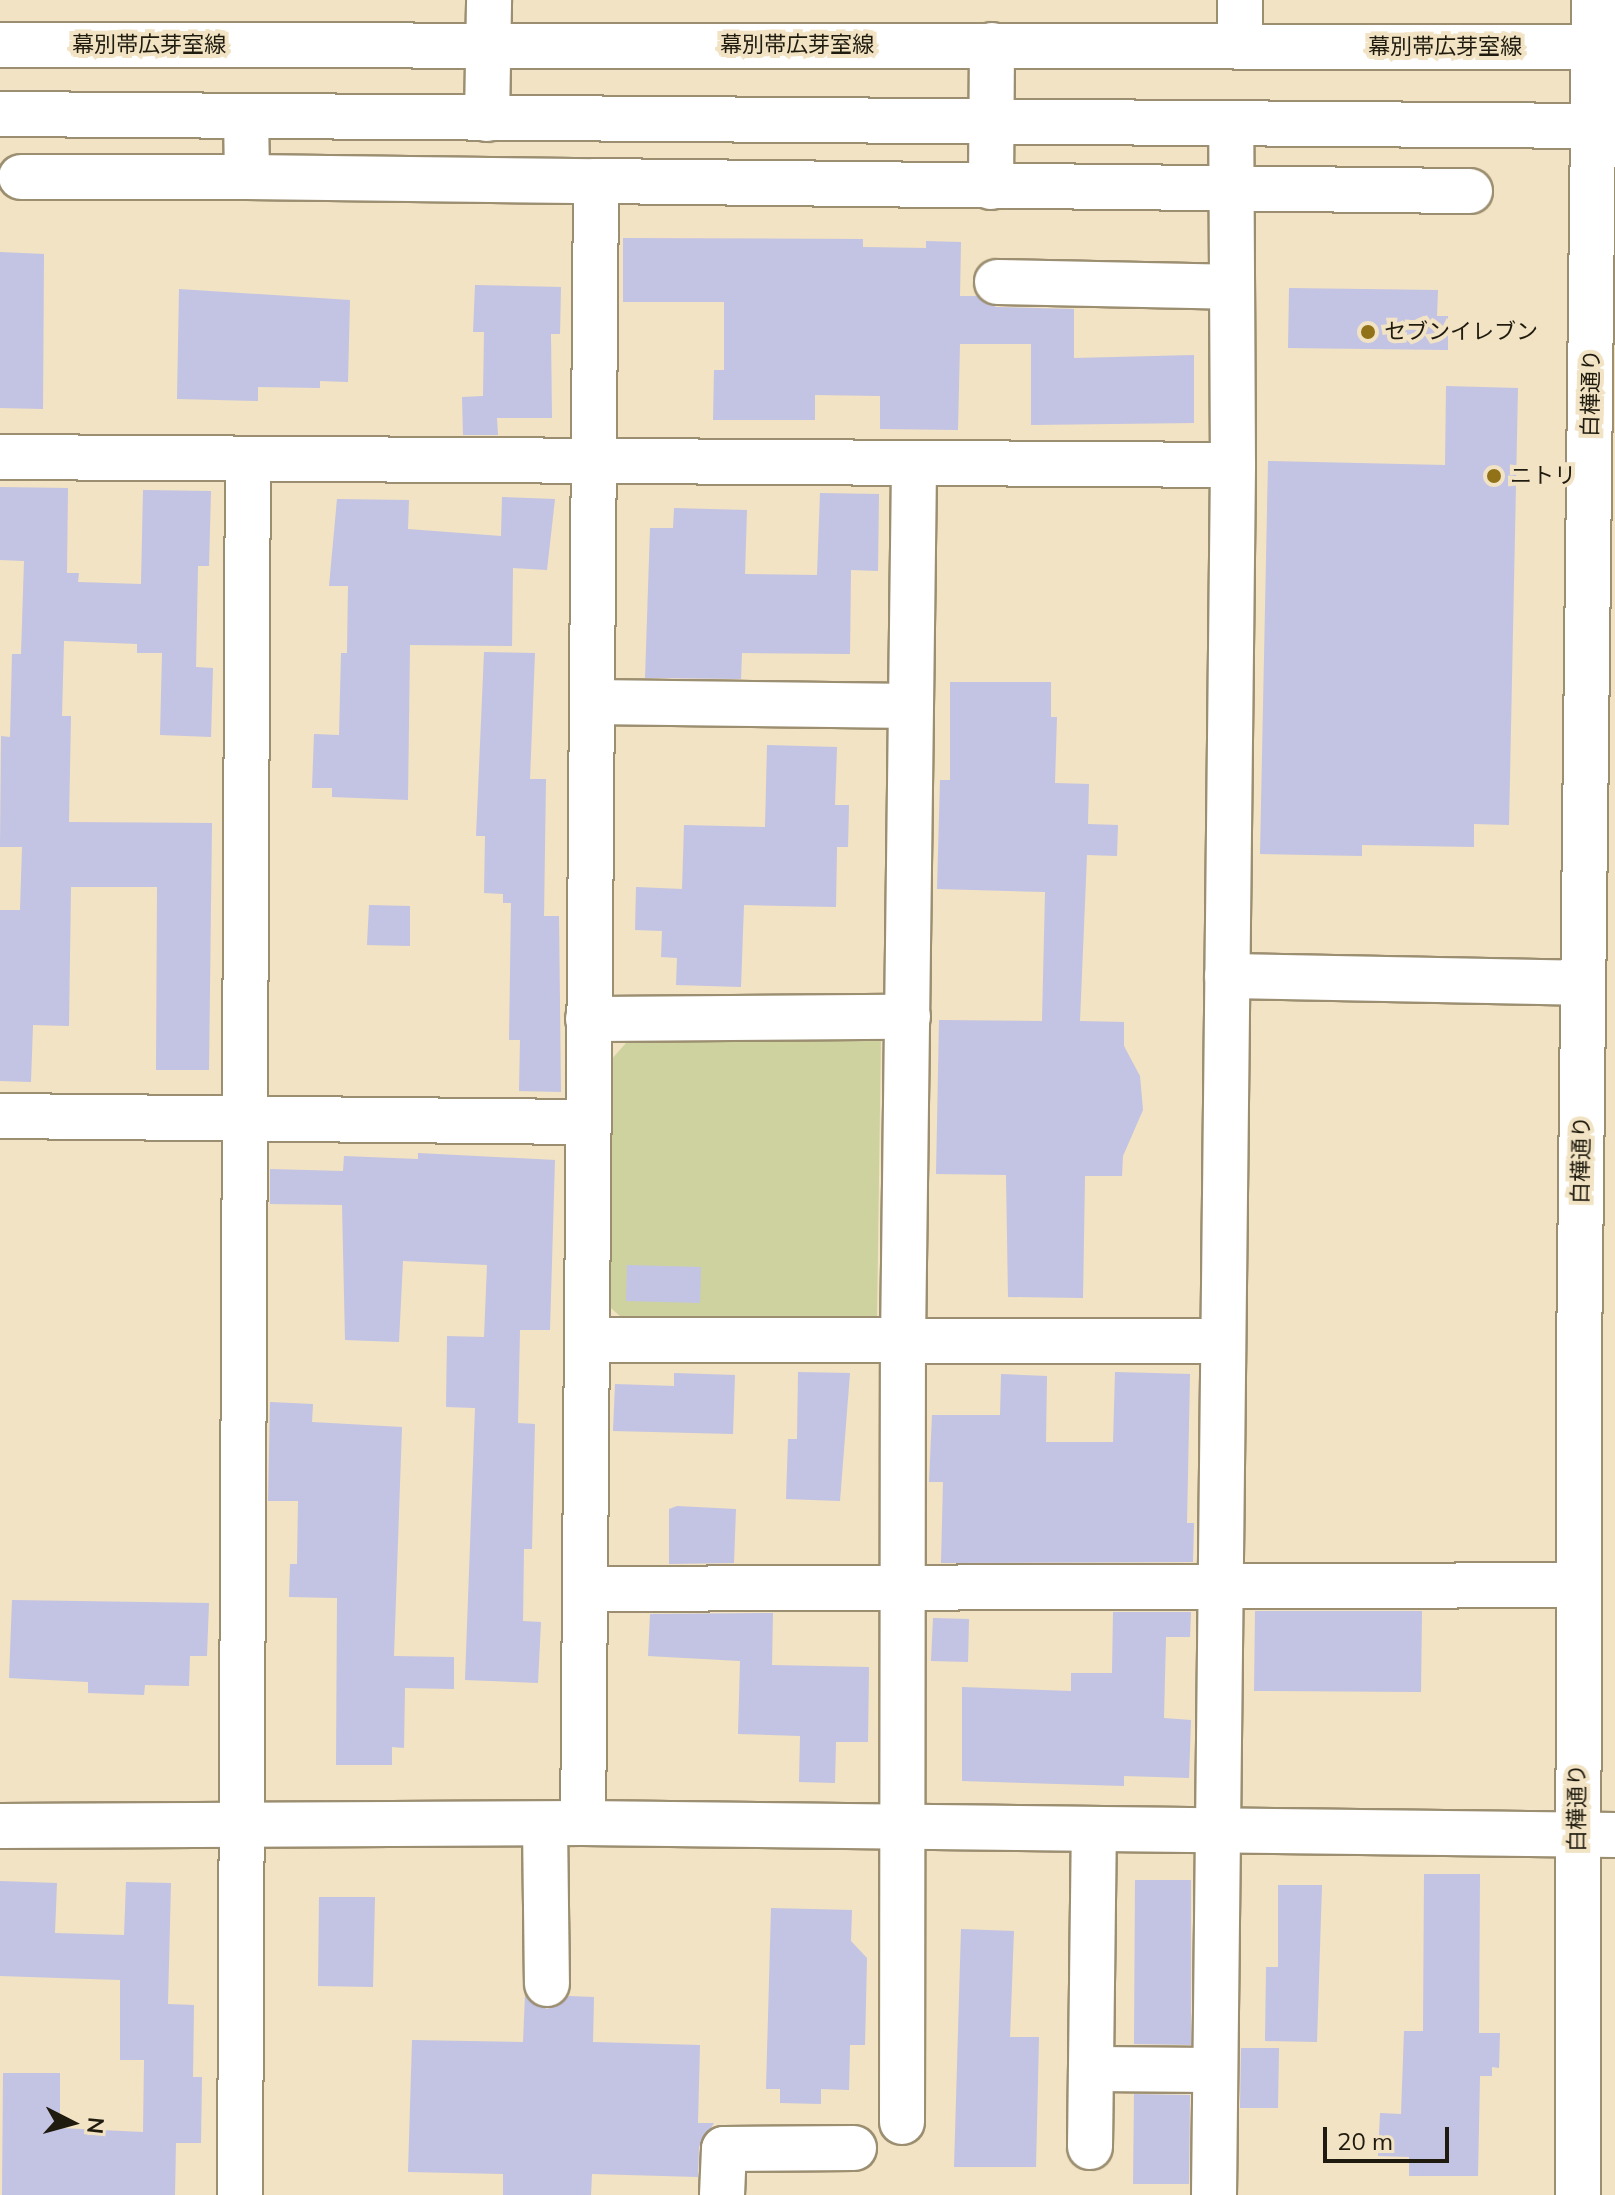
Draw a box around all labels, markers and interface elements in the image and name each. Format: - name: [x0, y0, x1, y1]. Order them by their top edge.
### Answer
- street label: 幕別帯広芽室線: [72, 32, 226, 58]
- street label: 幕別帯広芽室線: [720, 32, 874, 58]
- street label: 幕別帯広芽室線: [1368, 34, 1522, 60]
- place label: セブンイレブン: [1384, 319, 1538, 345]
- marker: セブンイレブン: [1359, 323, 1377, 341]
- street label: 白樺通り: [1577, 349, 1605, 437]
- place label: ニトリ: [1510, 463, 1576, 489]
- marker: ニトリ: [1485, 467, 1503, 485]
- street label: 白樺通り: [1567, 1116, 1595, 1204]
- street label: 白樺通り: [1564, 1764, 1590, 1852]
- north arrow: [32, 2083, 112, 2163]
- scale bar: [1327, 2111, 1453, 2161]
- text: N: [81, 2116, 111, 2135]
- text: 20 m: [1337, 2126, 1393, 2156]

